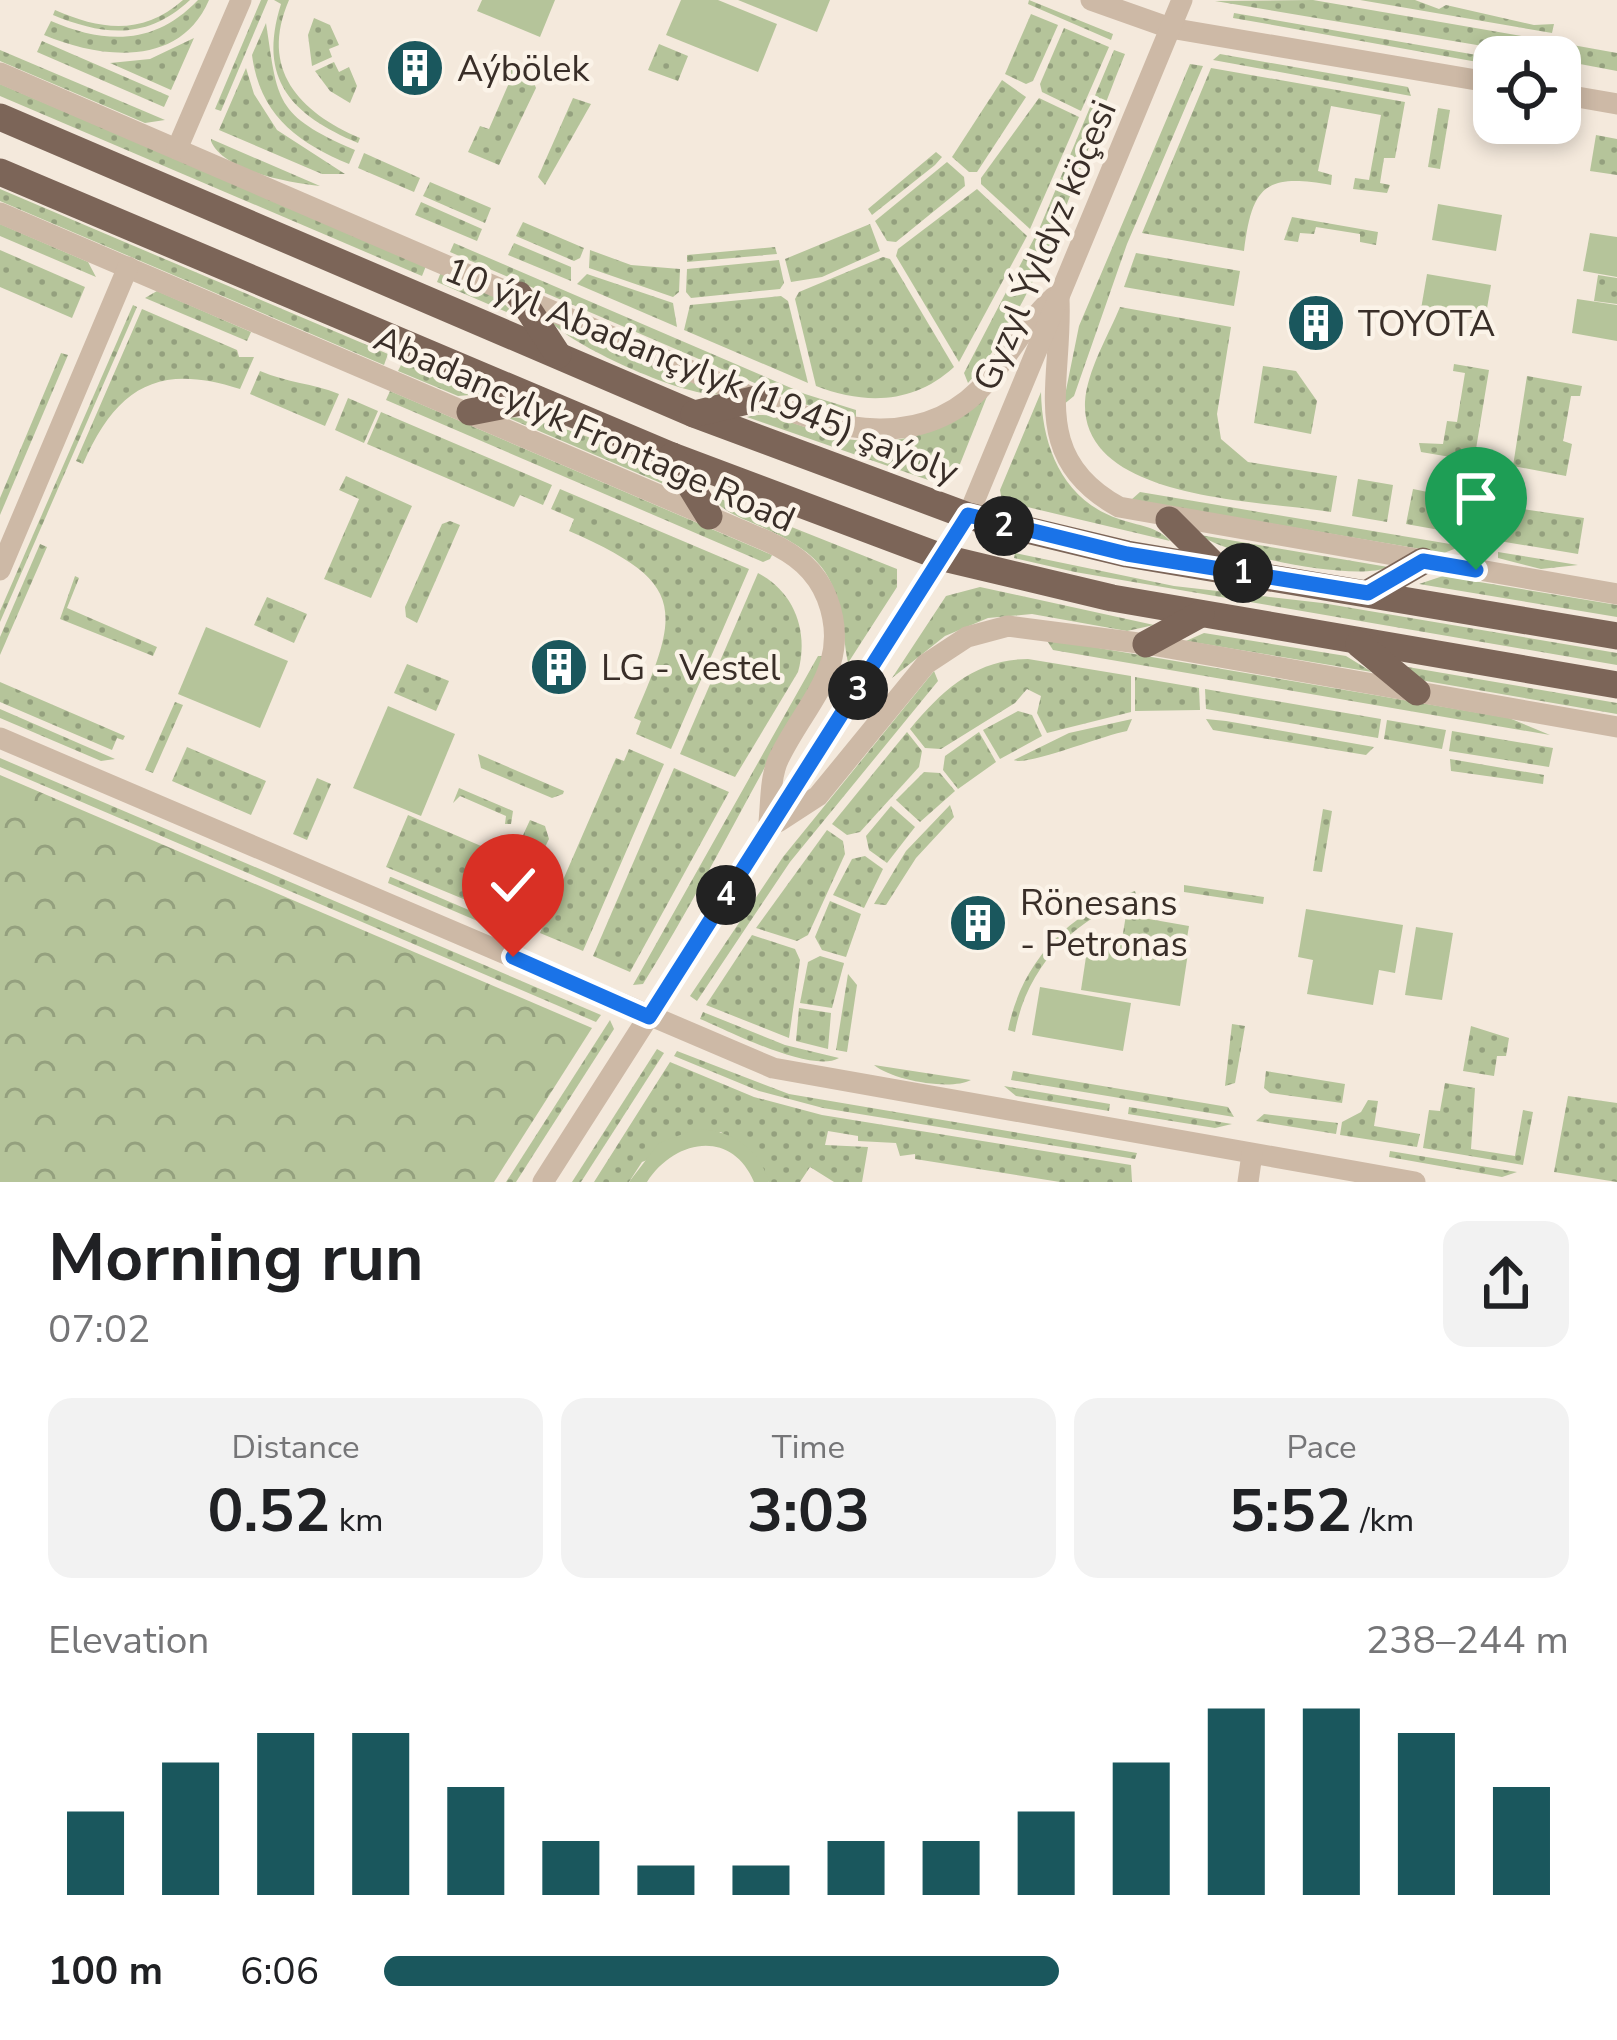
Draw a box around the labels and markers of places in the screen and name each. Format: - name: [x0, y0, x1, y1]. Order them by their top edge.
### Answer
- building icon: Aýbölek: [384, 37, 446, 99]
- place label: Aýbölek: [457, 45, 590, 94]
- building icon: TOYOTA: [1285, 292, 1347, 354]
- place label: TOYOTA: [1358, 300, 1495, 349]
- pin: [1425, 447, 1527, 570]
- pin: 2: [974, 496, 1034, 556]
- pin: 1: [1213, 543, 1273, 603]
- building icon: LG - Vestel: [528, 636, 590, 698]
- place label: LG - Vestel: [601, 644, 781, 693]
- pin: 3: [828, 660, 888, 720]
- pin: [462, 834, 564, 957]
- pin: 4: [696, 865, 756, 925]
- place label: Rönesans - Petronas: [1020, 879, 1188, 969]
- building icon: Rönesans - Petronas: [947, 892, 1009, 954]

